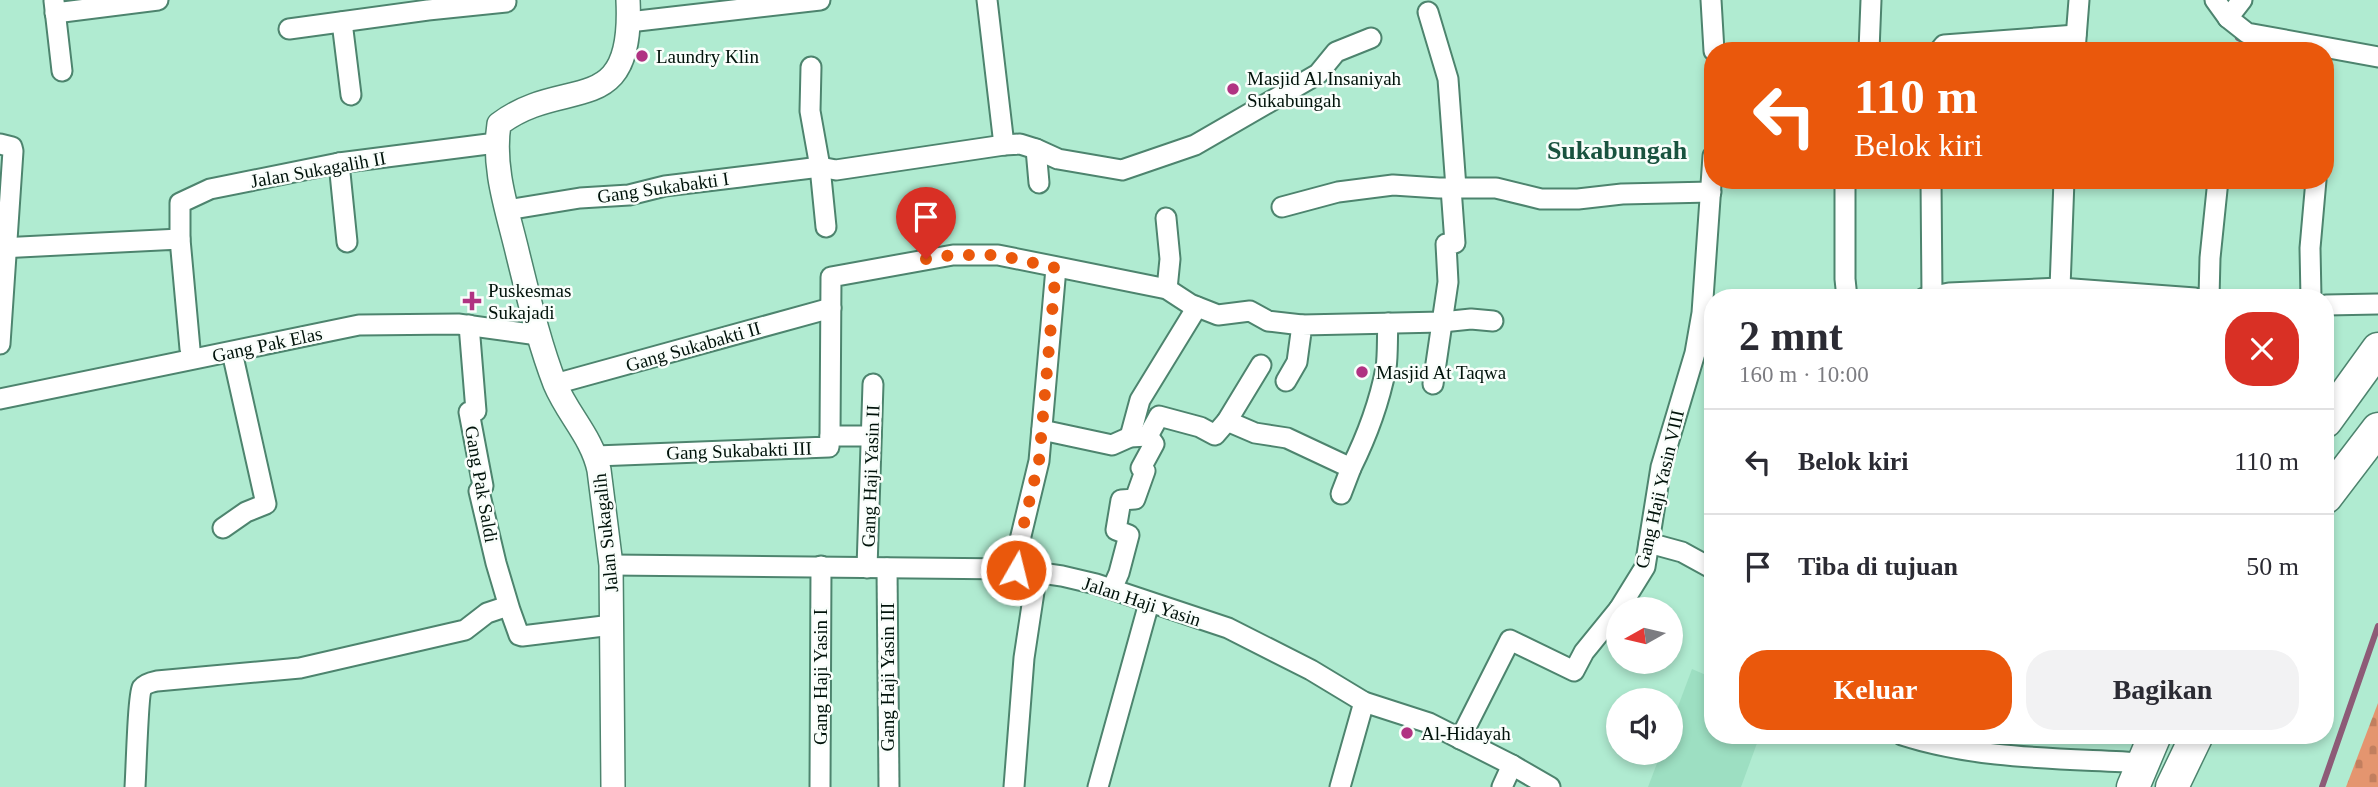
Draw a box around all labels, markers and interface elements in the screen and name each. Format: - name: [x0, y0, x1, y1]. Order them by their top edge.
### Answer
- place label: Laundry Klin: [656, 46, 759, 67]
- marker: Laundry Klin: [634, 48, 650, 64]
- place label: Masjid Al Insaniyah Sukabungah: [1247, 68, 1402, 111]
- text: 110 m: [1854, 69, 1978, 124]
- icon: left: [1739, 70, 1830, 161]
- marker: Masjid Al Insaniyah Sukabungah: [1225, 81, 1241, 97]
- text: Belok kiri: [1854, 127, 1983, 163]
- district label: Sukabungah: [1547, 136, 1688, 165]
- street label: Jalan Sukagalih II: [249, 147, 387, 192]
- street label: Gang Sukabakti I: [596, 168, 730, 207]
- pin: [896, 187, 956, 259]
- icon: arrive: [907, 198, 945, 236]
- place label: Puskesmas Sukajadi: [488, 280, 571, 323]
- marker: Puskesmas Sukajadi: [462, 291, 482, 311]
- button: close: [2225, 312, 2299, 386]
- text: 2 mnt: [1739, 313, 1843, 359]
- street label: Gang Sukabakti II: [623, 317, 763, 376]
- street label: Gang Pak Elas: [210, 323, 324, 366]
- place label: Masjid At Taqwa: [1376, 362, 1507, 383]
- text: 160 m · 10:00: [1739, 362, 1869, 387]
- marker: Masjid At Taqwa: [1354, 364, 1370, 380]
- street label: Gang Haji Yasin II: [858, 404, 883, 548]
- street label: Gang Haji Yasin VIII: [1631, 408, 1688, 570]
- street label: Gang Pak Saldi: [461, 424, 502, 544]
- street label: Gang Sukabakti III: [666, 437, 812, 464]
- icon: left: [1739, 443, 1777, 481]
- text: Belok kiri: [1798, 447, 1909, 476]
- text: 110 m: [2234, 447, 2299, 476]
- street label: Jalan Sukagalih: [589, 472, 622, 594]
- position arrow: [979, 533, 1053, 607]
- icon: arrive: [1739, 548, 1777, 586]
- text: Tiba di tujuan: [1798, 552, 1958, 581]
- text: 50 m: [2246, 552, 2299, 581]
- street label: Jalan Haji Yasin: [1080, 572, 1204, 631]
- north arrow: [1606, 597, 1684, 674]
- map controls: [1606, 597, 1683, 765]
- street label: Gang Haji Yasin III: [877, 603, 898, 751]
- street label: Gang Haji Yasin I: [810, 609, 831, 745]
- button: Keluar: [1739, 650, 2012, 730]
- button: Bagikan: [2026, 650, 2299, 730]
- button: sound: [1606, 688, 1683, 765]
- place label: Al-Hidayah: [1421, 723, 1511, 744]
- marker: Al-Hidayah: [1399, 725, 1415, 741]

